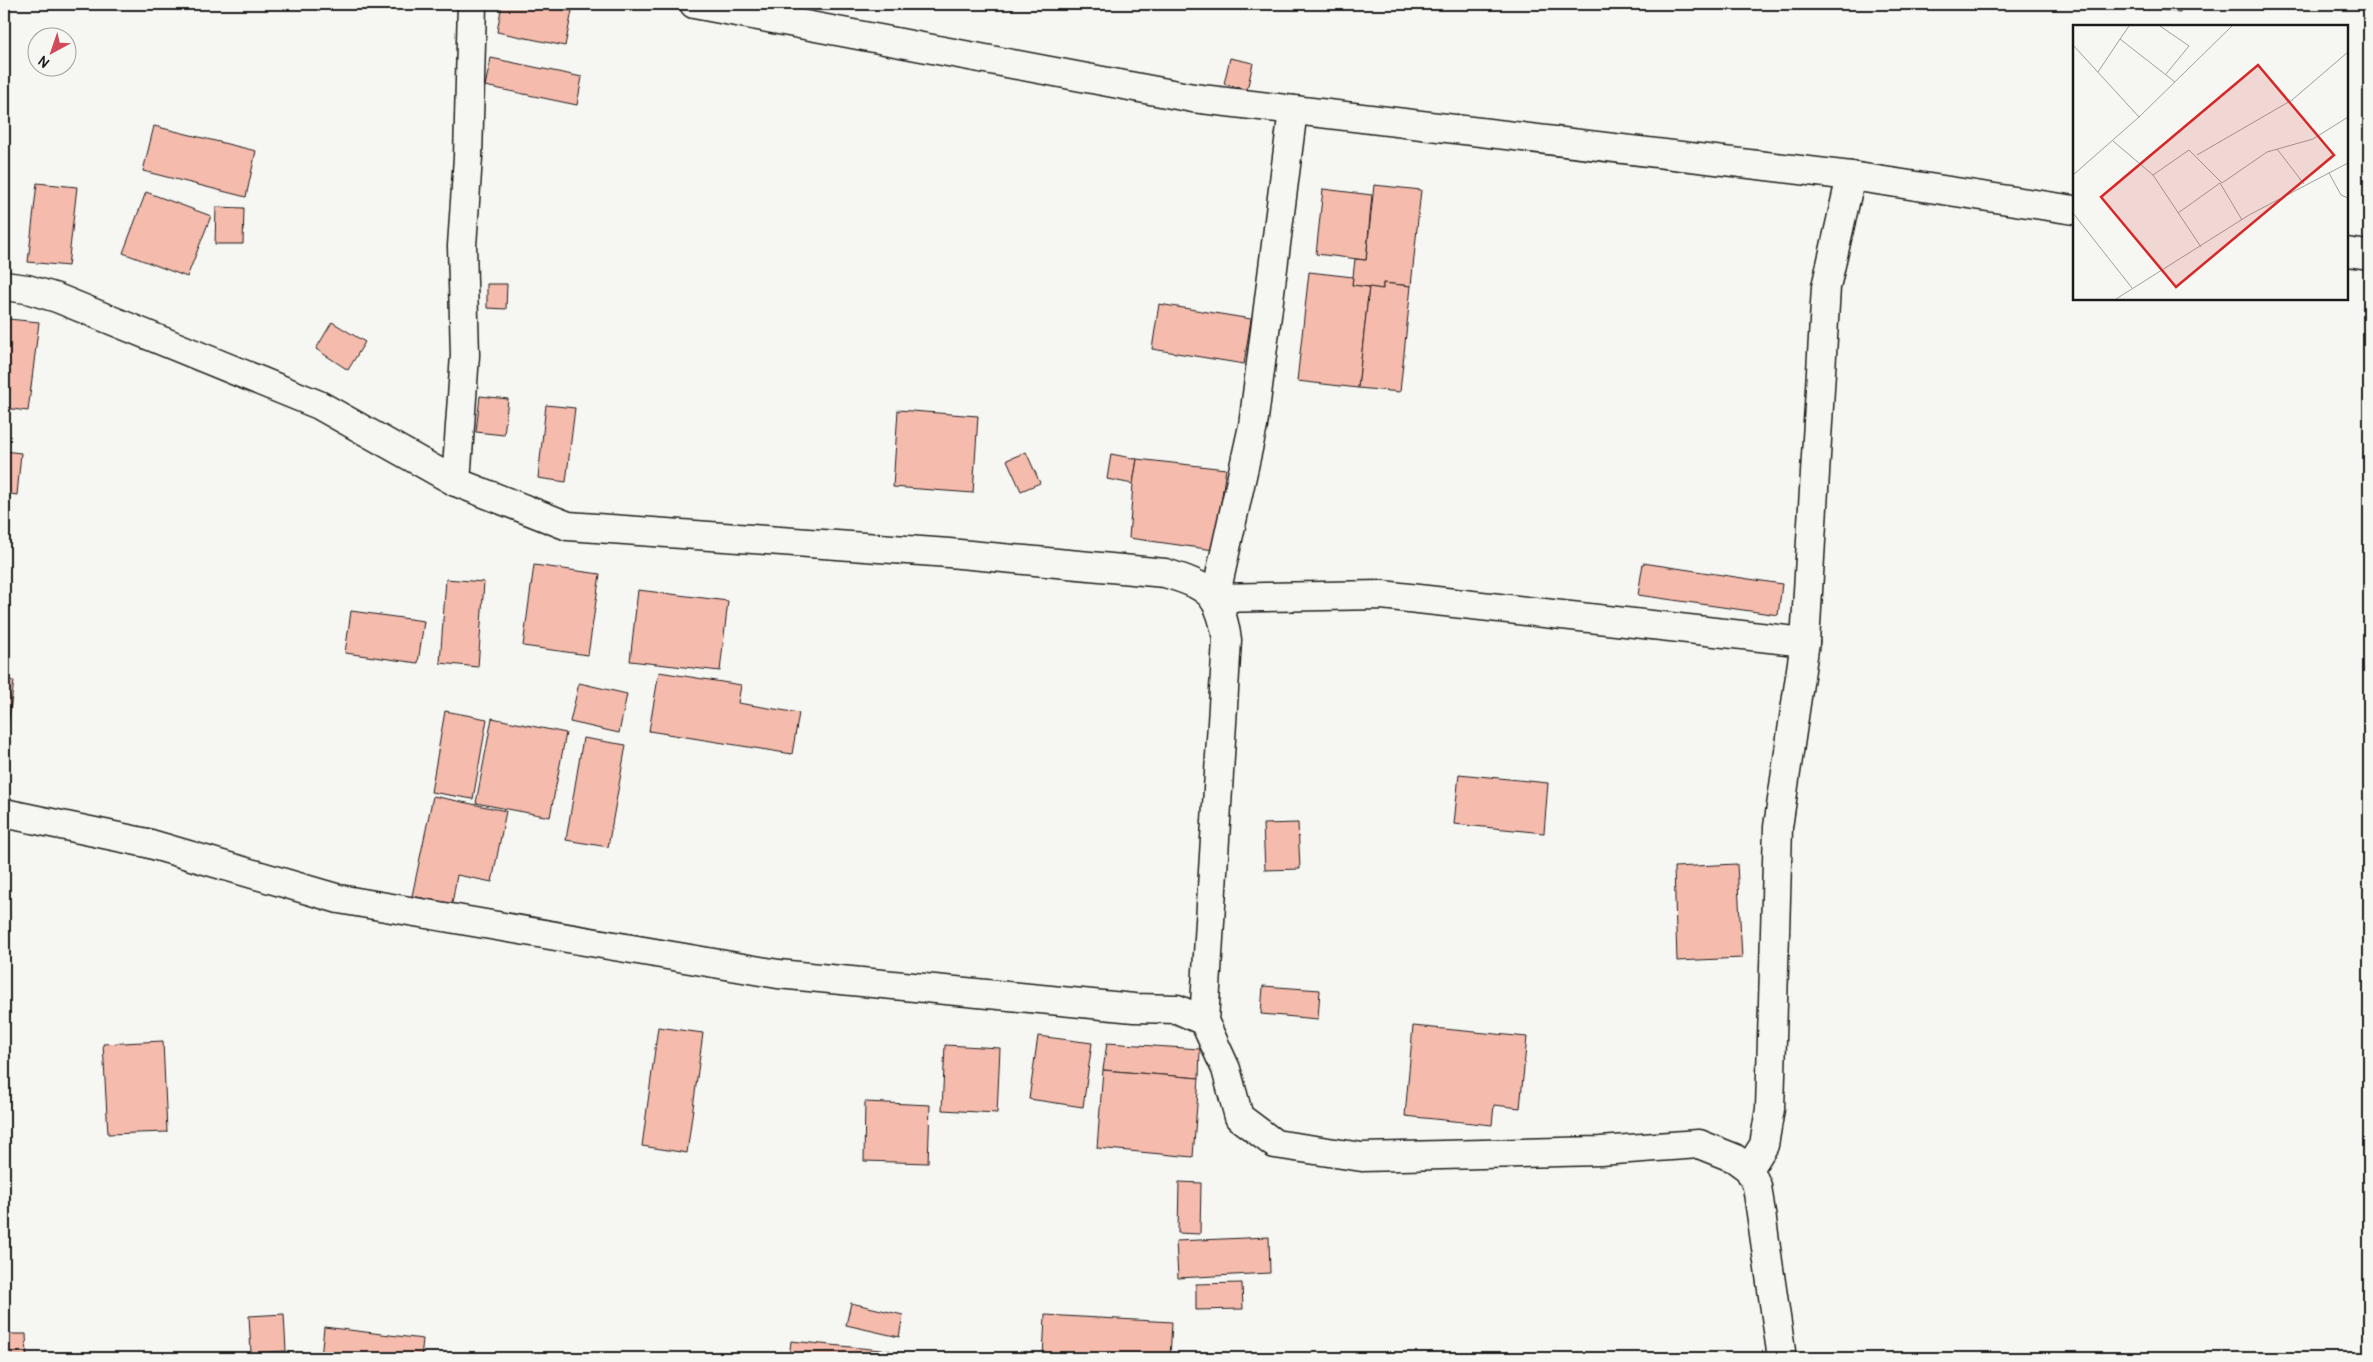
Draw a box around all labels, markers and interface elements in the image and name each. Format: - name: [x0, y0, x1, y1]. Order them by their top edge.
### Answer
- inset map: [2073, 25, 2348, 300]
- north arrow: [28, 28, 78, 78]
- text: N: [35, 52, 53, 71]

